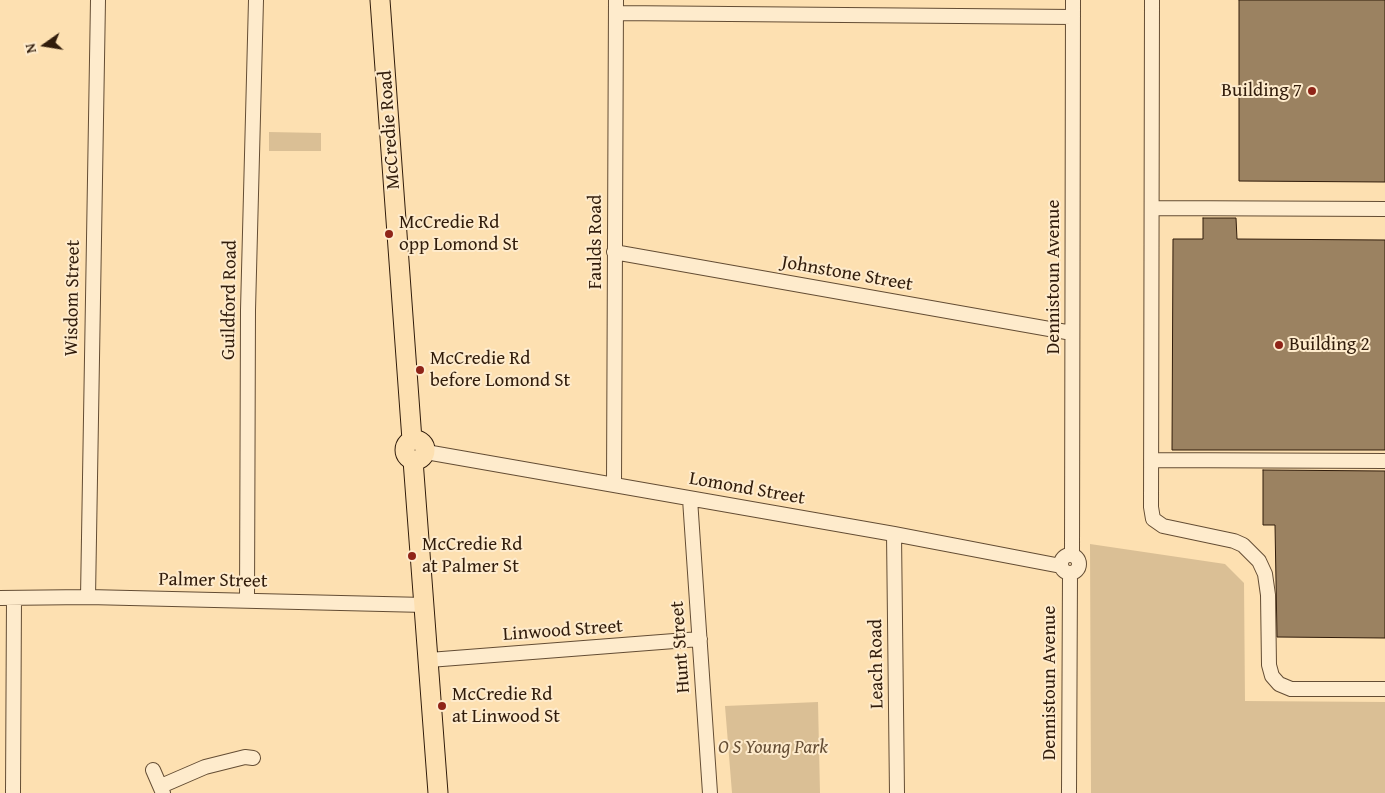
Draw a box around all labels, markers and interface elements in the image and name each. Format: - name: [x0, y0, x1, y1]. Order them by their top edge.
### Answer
- north arrow: [20, 20, 70, 70]
- text: N: [20, 42, 41, 55]
- street label: McCredie Road: [374, 70, 406, 190]
- place label: Building 7: [1221, 80, 1302, 102]
- marker: Building 7: [1306, 85, 1318, 97]
- street label: Faulds Road: [585, 195, 607, 289]
- street label: Dennistoun Avenue: [1043, 200, 1065, 354]
- place label: McCredie Rd opp Lomond St: [399, 212, 519, 256]
- marker: McCredie Rd opp Lomond St: [383, 228, 395, 240]
- street label: Wisdom Street: [61, 239, 85, 357]
- street label: Guildford Road: [218, 240, 242, 360]
- street label: Johnstone Street: [780, 251, 914, 297]
- place label: Building 2: [1289, 334, 1370, 356]
- marker: Building 2: [1273, 339, 1285, 351]
- place label: McCredie Rd before Lomond St: [430, 348, 570, 392]
- marker: McCredie Rd before Lomond St: [414, 364, 426, 376]
- street label: Lomond Street: [687, 468, 807, 510]
- place label: McCredie Rd at Palmer St: [422, 534, 522, 578]
- marker: McCredie Rd at Palmer St: [406, 550, 418, 562]
- street label: Palmer Street: [158, 569, 268, 593]
- street label: Hunt Street: [666, 600, 696, 694]
- street label: Dennistoun Avenue: [1039, 606, 1061, 760]
- street label: Linwood Street: [502, 615, 624, 647]
- street label: Leach Road: [865, 619, 889, 709]
- place label: McCredie Rd at Linwood St: [452, 684, 560, 728]
- marker: McCredie Rd at Linwood St: [436, 700, 448, 712]
- park label: O S Young Park: [718, 737, 828, 759]

